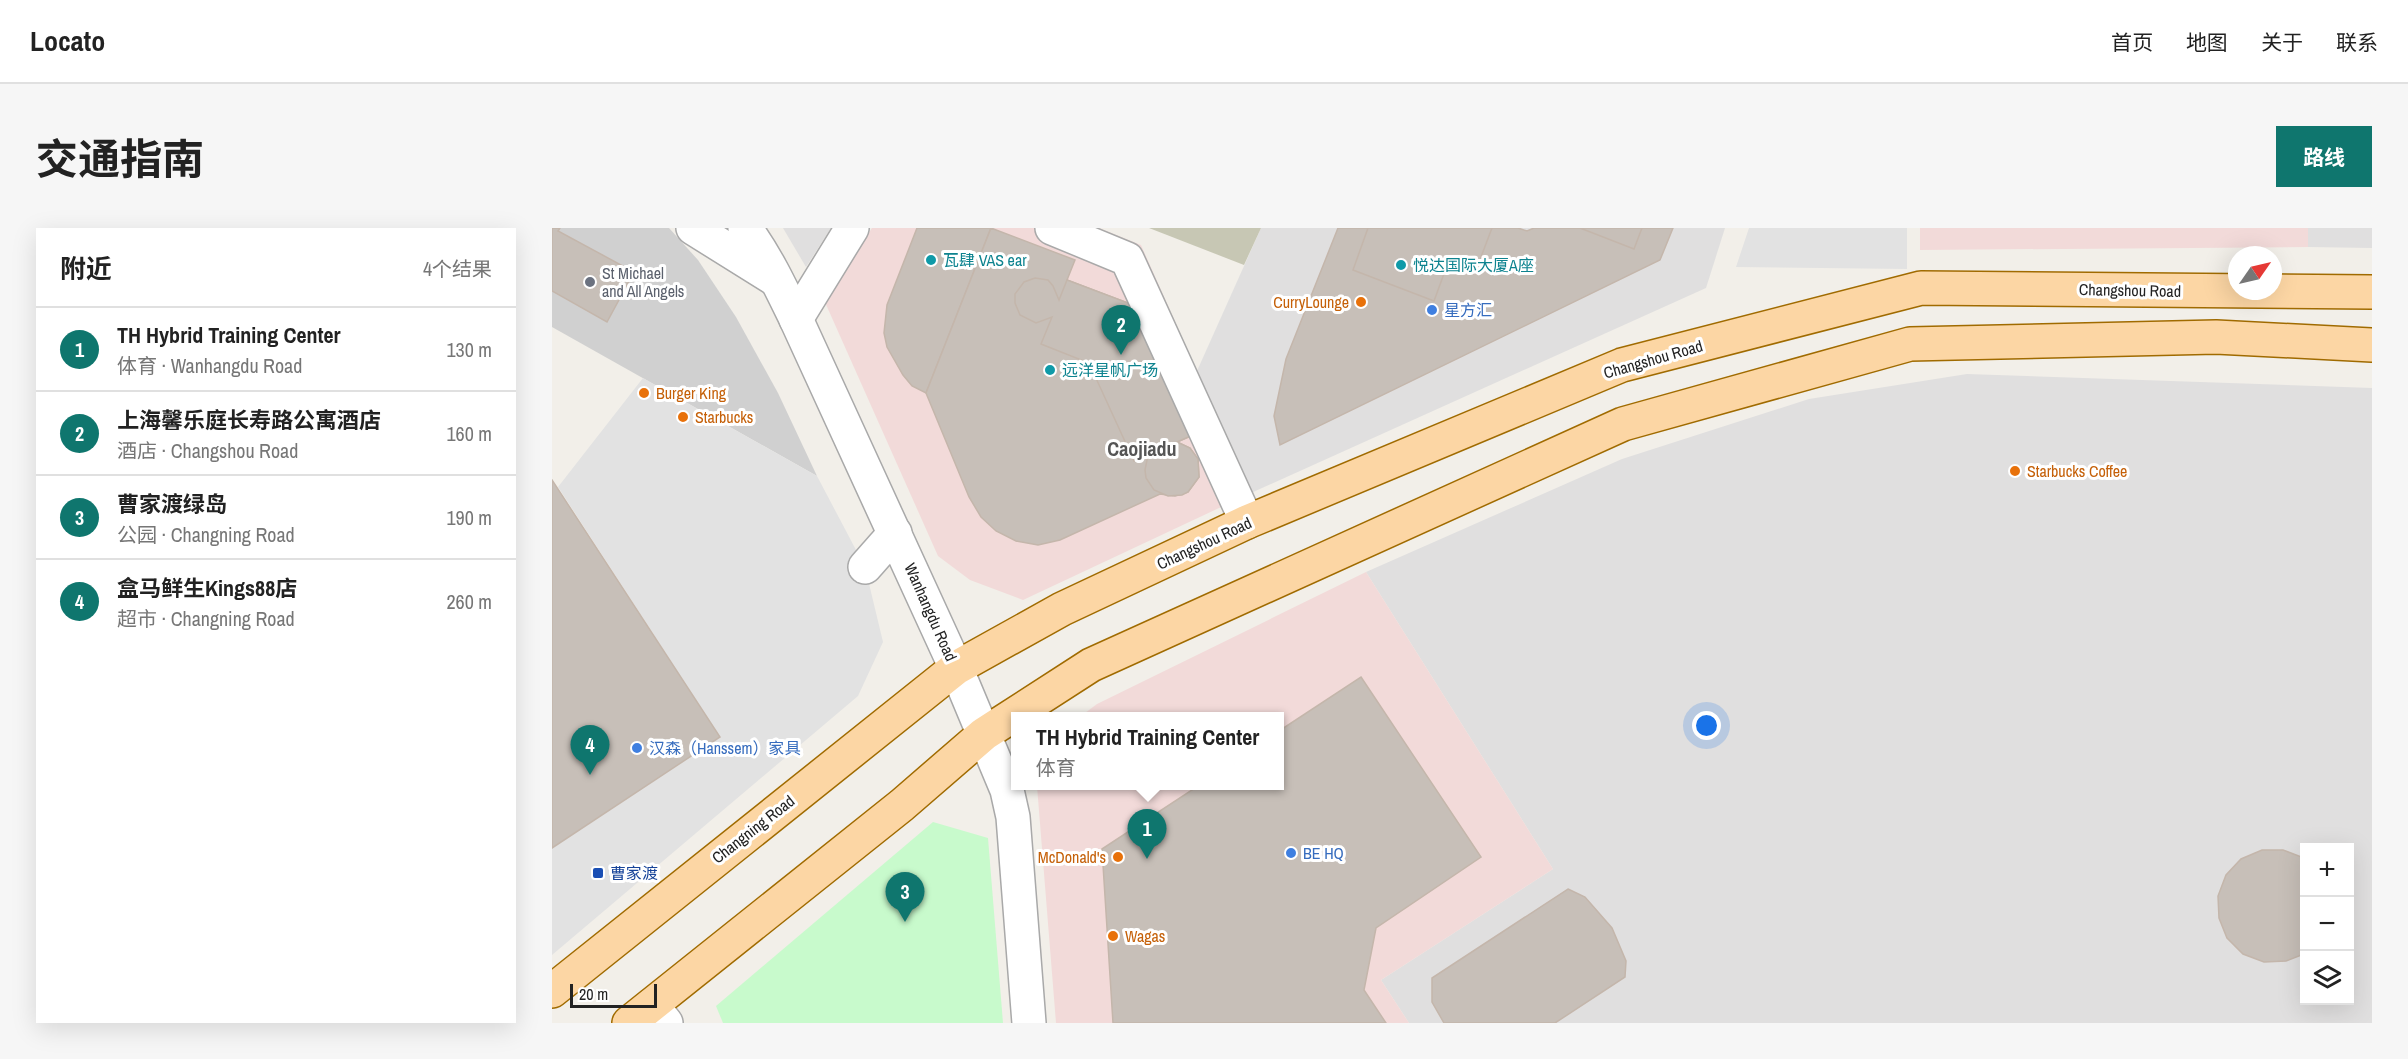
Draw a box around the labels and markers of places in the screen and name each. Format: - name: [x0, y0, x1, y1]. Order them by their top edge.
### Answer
- place label: 瓦肆 VAS ear: [943, 249, 1027, 271]
- marker: 瓦肆 VAS ear: [924, 253, 938, 267]
- place label: 悦达国际大厦A座: [1413, 254, 1534, 276]
- marker: 悦达国际大厦A座: [1394, 258, 1408, 272]
- place label: St Michael and All Angels: [602, 262, 684, 302]
- marker: St Michael and All Angels: [583, 275, 597, 289]
- place label: CurryLounge: [1273, 291, 1349, 313]
- marker: CurryLounge: [1354, 295, 1368, 309]
- place label: 星方汇: [1444, 299, 1492, 321]
- marker: 星方汇: [1425, 303, 1439, 317]
- pin: 2: [1102, 306, 1140, 355]
- place label: 远洋星帆广场: [1062, 359, 1158, 381]
- marker: 远洋星帆广场: [1043, 363, 1057, 377]
- place label: Burger King: [656, 382, 727, 404]
- marker: Burger King: [637, 386, 651, 400]
- place label: Starbucks: [695, 406, 753, 428]
- marker: Starbucks: [676, 410, 690, 424]
- place label: Starbucks Coffee: [2027, 460, 2127, 482]
- marker: Starbucks Coffee: [2008, 464, 2022, 478]
- pin: 4: [570, 726, 609, 775]
- place label: 汉森（Hanssem）家具: [649, 737, 800, 759]
- marker: 汉森（Hanssem）家具: [630, 741, 644, 755]
- pin: 1: [1128, 810, 1166, 859]
- place label: BE HQ: [1303, 842, 1344, 864]
- place label: McDonald's: [1038, 846, 1106, 868]
- marker: BE HQ: [1284, 846, 1298, 860]
- marker: McDonald's: [1111, 850, 1125, 864]
- place label: 曹家渡: [610, 862, 658, 884]
- marker: 曹家渡: [591, 866, 605, 880]
- pin: 3: [886, 872, 924, 922]
- place label: Wagas: [1125, 925, 1165, 947]
- marker: Wagas: [1106, 929, 1120, 943]

